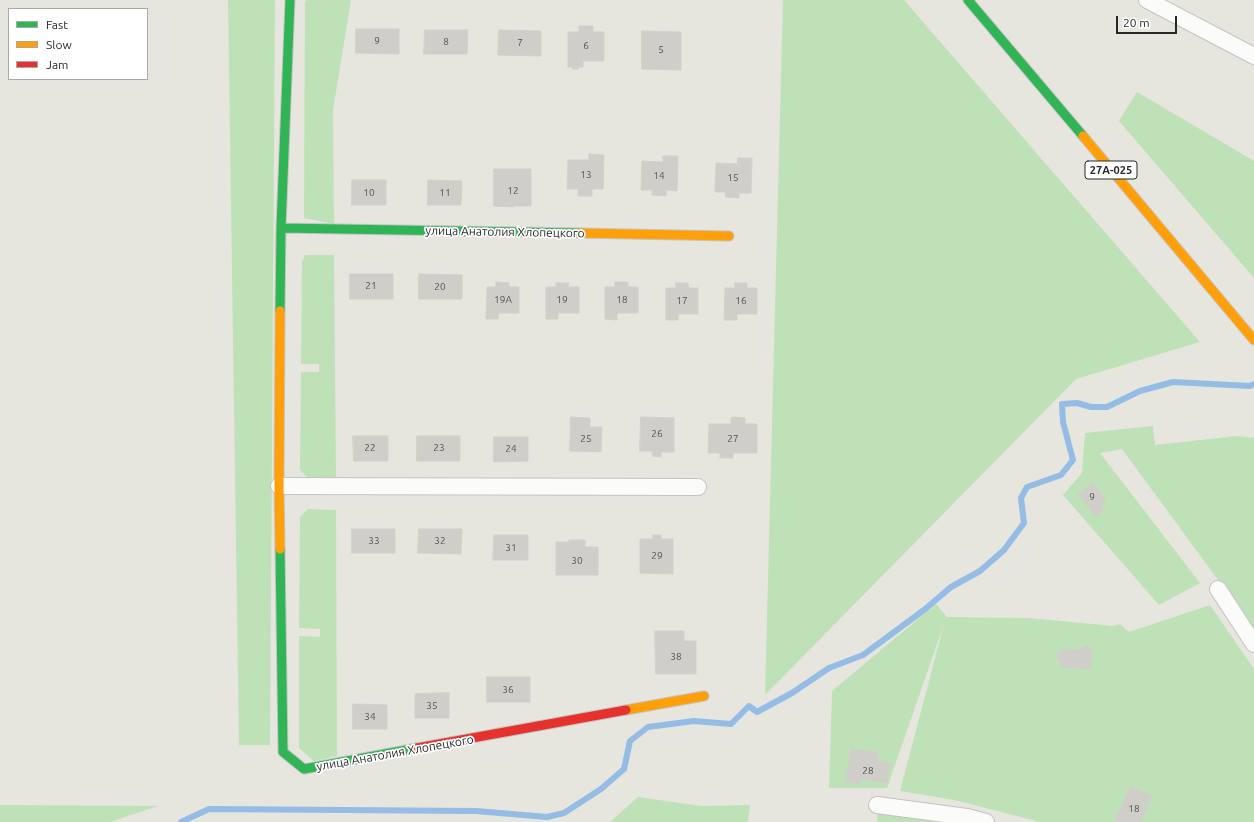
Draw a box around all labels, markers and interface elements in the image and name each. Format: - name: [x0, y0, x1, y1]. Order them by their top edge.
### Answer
- legend: [8, 8, 148, 80]
- scale bar: [1118, 8, 1179, 34]
- text: 20 m: [1123, 16, 1150, 29]
- text: Fast: [46, 18, 68, 31]
- house number: 9: [374, 35, 380, 47]
- house number: 8: [443, 36, 449, 48]
- house number: 7: [517, 37, 523, 49]
- text: Slow: [46, 38, 72, 51]
- house number: 6: [583, 40, 589, 52]
- house number: 5: [658, 44, 664, 56]
- text: Jam: [46, 58, 68, 71]
- road number: 27А-025: [1085, 161, 1137, 179]
- house number: 13: [580, 169, 592, 181]
- house number: 14: [653, 170, 665, 182]
- house number: 15: [727, 172, 739, 184]
- house number: 12: [507, 185, 519, 197]
- house number: 10: [363, 187, 375, 199]
- house number: 11: [439, 187, 451, 199]
- street label: улица Анатолия Хлопецкого: [425, 223, 585, 241]
- house number: 21: [365, 280, 377, 292]
- house number: 20: [434, 281, 446, 293]
- house number: 19А: [494, 294, 512, 306]
- house number: 19: [556, 294, 568, 306]
- house number: 18: [616, 294, 628, 306]
- house number: 17: [676, 295, 688, 307]
- house number: 16: [735, 295, 747, 307]
- house number: 26: [651, 428, 663, 440]
- house number: 25: [580, 433, 592, 445]
- house number: 27: [727, 433, 739, 445]
- house number: 22: [364, 442, 376, 454]
- house number: 23: [433, 442, 445, 454]
- house number: 24: [505, 443, 517, 455]
- house number: 9: [1089, 491, 1095, 503]
- house number: 33: [368, 535, 380, 547]
- house number: 32: [434, 535, 446, 547]
- house number: 31: [505, 542, 517, 554]
- house number: 29: [651, 550, 663, 562]
- house number: 30: [571, 555, 583, 567]
- house number: 38: [670, 651, 682, 663]
- house number: 36: [502, 684, 514, 696]
- house number: 35: [426, 700, 438, 712]
- house number: 34: [364, 711, 376, 723]
- street label: улица Анатолия Хлопецкого: [315, 732, 475, 774]
- house number: 28: [862, 765, 874, 777]
- house number: 18: [1128, 803, 1140, 815]

